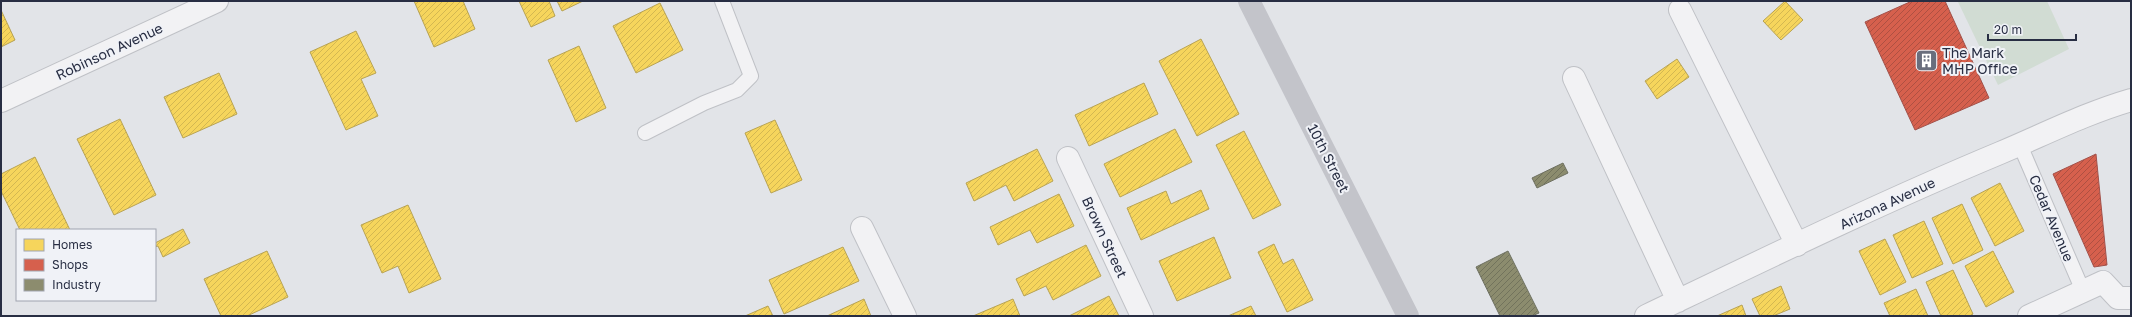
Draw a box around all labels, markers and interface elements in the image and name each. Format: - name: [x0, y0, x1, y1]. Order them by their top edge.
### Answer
- scale bar: [1988, 16, 2076, 42]
- street label: Robinson Avenue: [53, 19, 165, 83]
- text: 20 m: [1994, 22, 2022, 37]
- place label: The Mark MHP Office: [1942, 44, 2018, 77]
- building icon: The Mark MHP Office: [1914, 47, 1940, 73]
- street label: 10th Street: [1304, 121, 1354, 195]
- street label: Cedar Avenue: [2026, 172, 2078, 264]
- street label: Arizona Avenue: [1836, 173, 1938, 233]
- street label: Brown Street: [1079, 194, 1131, 280]
- legend: [16, 229, 156, 301]
- text: Homes: [52, 237, 92, 252]
- text: Shops: [52, 257, 88, 272]
- text: Industry: [52, 277, 101, 292]

